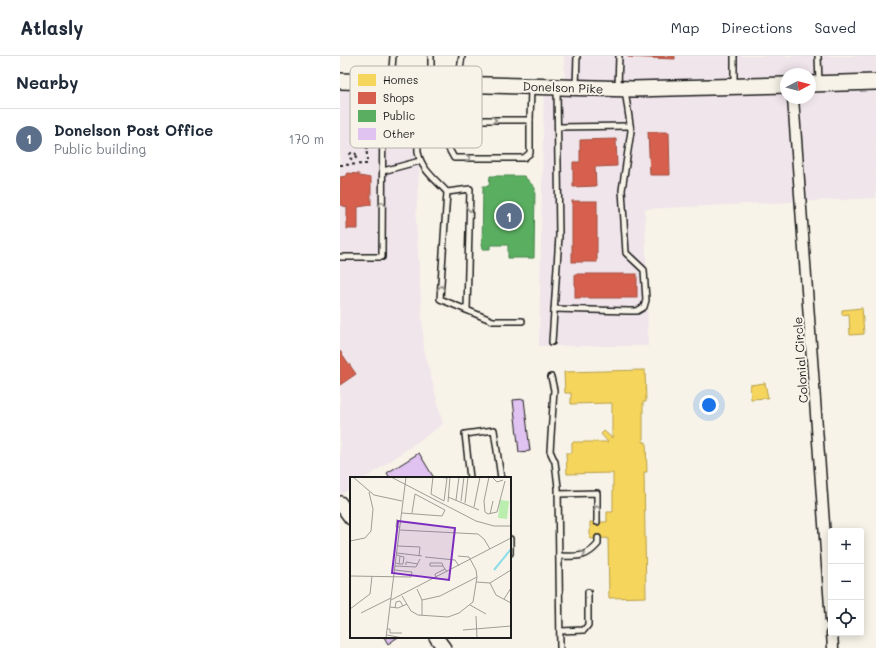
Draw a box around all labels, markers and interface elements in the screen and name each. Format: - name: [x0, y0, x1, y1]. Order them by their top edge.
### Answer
- text: Atlasly: [20, 15, 83, 40]
- text: Map: [671, 18, 699, 37]
- text: Directions: [721, 18, 792, 37]
- text: Saved: [814, 18, 856, 37]
- legend: [350, 66, 482, 148]
- north arrow: [780, 68, 816, 104]
- text: Nearby: [16, 71, 78, 93]
- text: Homes: [383, 72, 418, 87]
- street label: Donelson Pike: [522, 78, 604, 96]
- text: Shops: [383, 90, 414, 105]
- text: Public: [383, 108, 415, 123]
- one-way arrow: [491, 116, 497, 124]
- text: Donelson Post Office: [54, 120, 213, 140]
- text: Other: [383, 126, 415, 141]
- text: 1: [26, 130, 32, 147]
- text: 170 m: [288, 130, 324, 147]
- text: Public building: [54, 140, 146, 157]
- one-way arrow: [465, 154, 471, 162]
- one-way arrow: [378, 201, 387, 207]
- pin: 1: [496, 201, 522, 231]
- one-way arrow: [466, 206, 474, 212]
- one-way arrow: [437, 285, 446, 291]
- street label: Colonial Circle: [789, 316, 811, 404]
- your location: [699, 395, 719, 415]
- inset map: [350, 477, 511, 638]
- one-way arrow: [593, 505, 601, 511]
- map controls: [828, 528, 864, 636]
- button: +: [828, 528, 864, 564]
- one-way arrow: [580, 551, 587, 559]
- button: −: [828, 564, 864, 600]
- button: locate: [828, 600, 864, 636]

